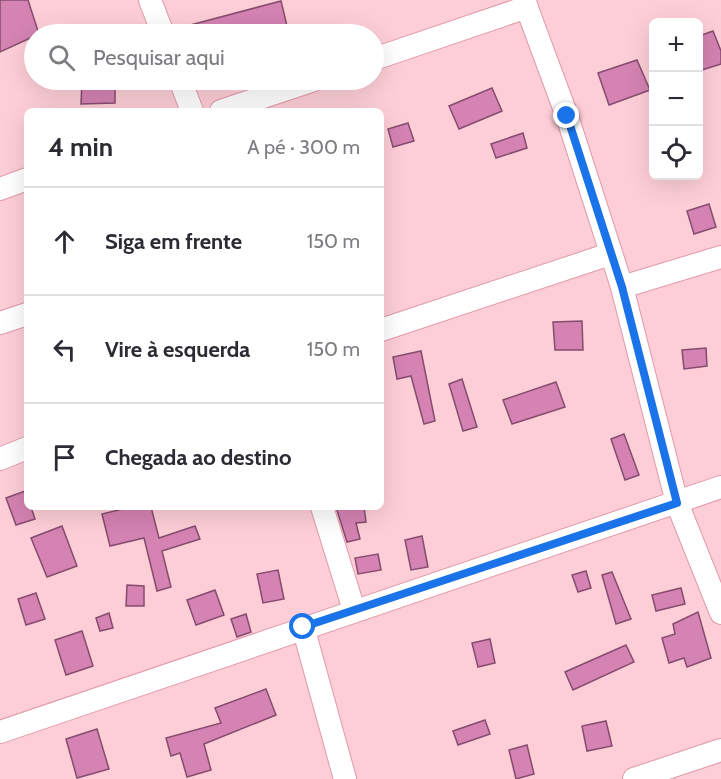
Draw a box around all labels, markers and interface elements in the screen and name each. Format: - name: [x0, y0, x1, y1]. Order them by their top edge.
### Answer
- map controls: [649, 18, 703, 180]
- button: +: [649, 18, 703, 72]
- search box: [24, 24, 384, 90]
- icon: search: [45, 41, 78, 74]
- text: Pesquisar aqui: [93, 44, 225, 71]
- button: −: [649, 72, 703, 126]
- route end: [553, 102, 579, 128]
- button: locate: [649, 126, 703, 180]
- text: 4 min: [48, 131, 113, 163]
- text: A pé · 300 m: [247, 135, 360, 159]
- icon: ahead: [48, 225, 81, 258]
- text: Siga em frente: [105, 228, 242, 255]
- text: 150 m: [307, 229, 360, 253]
- icon: left: [48, 333, 81, 366]
- text: Vire à esquerda: [105, 336, 250, 363]
- text: 150 m: [307, 337, 360, 361]
- icon: arrive: [48, 441, 81, 474]
- text: Chegada ao destino: [105, 444, 291, 471]
- route start: [289, 613, 315, 639]

